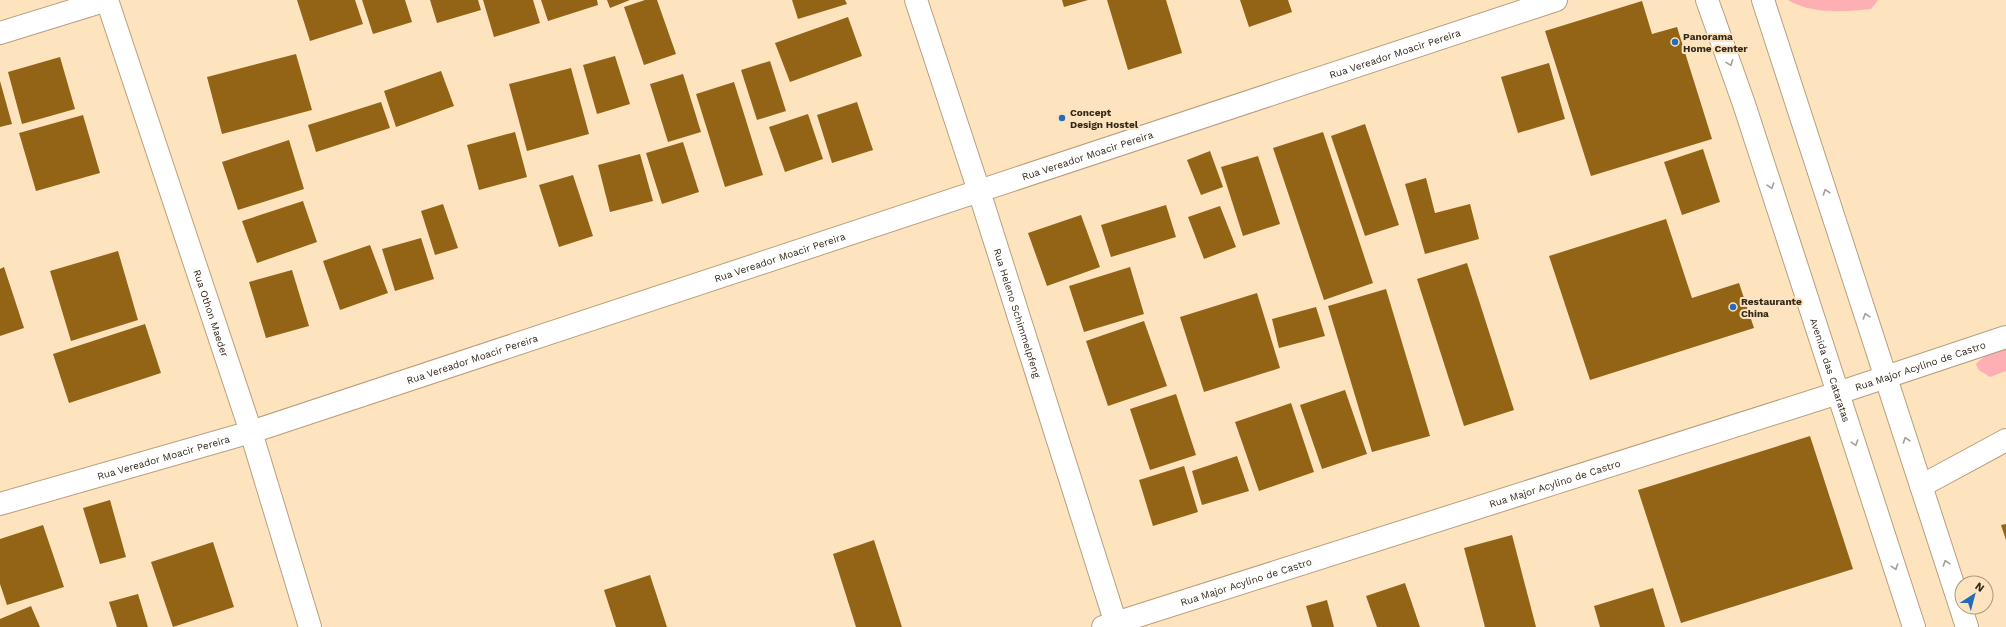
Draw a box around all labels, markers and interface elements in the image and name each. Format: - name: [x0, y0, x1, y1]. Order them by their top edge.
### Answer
- street label: Rua Vereador Moacir Pereira: [1328, 27, 1462, 81]
- place label: Panorama Home Center: [1683, 31, 1748, 54]
- marker: Panorama Home Center: [1670, 37, 1680, 47]
- one-way arrow: [1725, 59, 1733, 66]
- place label: Concept Design Hostel: [1070, 107, 1139, 130]
- marker: Concept Design Hostel: [1057, 113, 1067, 123]
- street label: Rua Vereador Moacir Pereira: [1020, 129, 1155, 182]
- one-way arrow: [1766, 183, 1775, 190]
- one-way arrow: [1822, 189, 1831, 196]
- street label: Rua Vereador Moacir Pereira: [713, 231, 847, 284]
- street label: Rua Heleno Schimmelpfeng: [991, 247, 1043, 380]
- street label: Rua Othon Maeder: [191, 268, 231, 358]
- place label: Restaurante China: [1741, 296, 1802, 319]
- marker: Restaurante China: [1728, 302, 1738, 312]
- one-way arrow: [1862, 313, 1871, 320]
- street label: Avenida das Cataratas: [1808, 317, 1852, 423]
- street label: Rua Vereador Moacir Pereira: [405, 332, 540, 386]
- street label: Rua Major Acylino de Castro: [1854, 339, 1987, 393]
- street label: Rua Vereador Moacir Pereira: [96, 433, 231, 482]
- one-way arrow: [1902, 436, 1911, 443]
- one-way arrow: [1850, 439, 1859, 446]
- street label: Rua Major Acylino de Castro: [1488, 458, 1622, 510]
- street label: Rua Major Acylino de Castro: [1179, 556, 1313, 608]
- one-way arrow: [1943, 560, 1951, 567]
- one-way arrow: [1890, 563, 1899, 570]
- north arrow: [1954, 575, 1994, 615]
- text: N: [1972, 580, 1987, 595]

